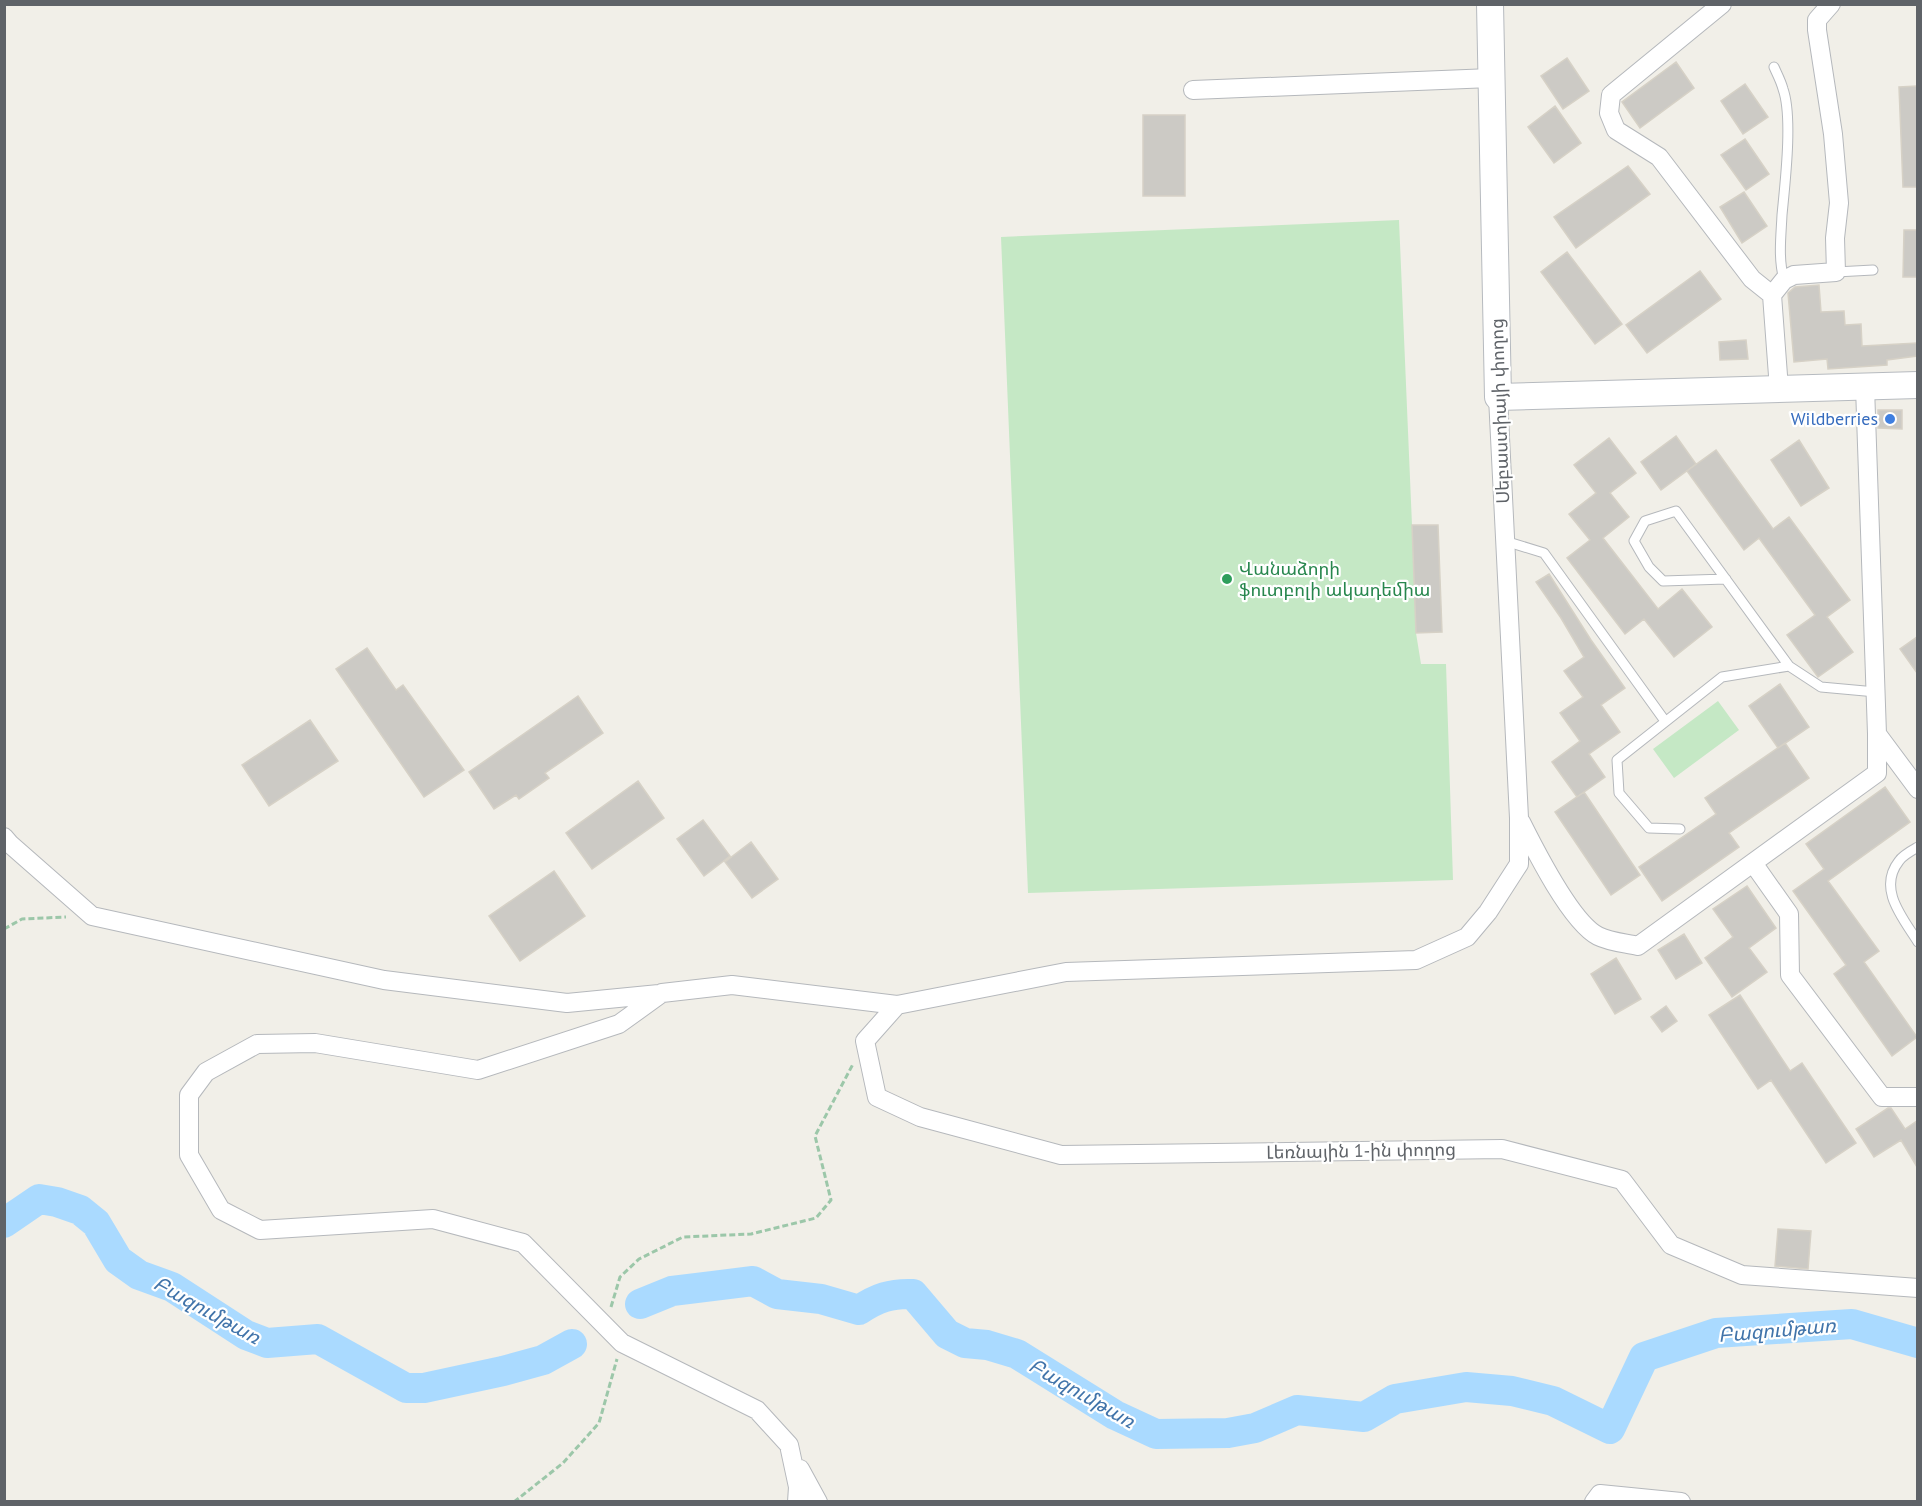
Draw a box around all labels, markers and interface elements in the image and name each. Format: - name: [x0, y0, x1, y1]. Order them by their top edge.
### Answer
- street label: Սեբաստիայի փողոց: [1485, 318, 1514, 504]
- place label: Wildberries: [1791, 407, 1878, 430]
- marker: Wildberries: [1883, 412, 1897, 426]
- place label: Վանաձորի ֆուտբոլի ակադեմիա: [1239, 557, 1430, 601]
- marker: Վանաձորի ֆուտբոլի ակադեմիա: [1220, 572, 1234, 586]
- street label: Լեռնային 1-ին փողոց: [1266, 1137, 1456, 1164]
- water label: Բազումթառ: [149, 1270, 265, 1350]
- water label: Բազումթառ: [1717, 1312, 1838, 1348]
- water label: Բազումթառ: [1024, 1352, 1140, 1434]

